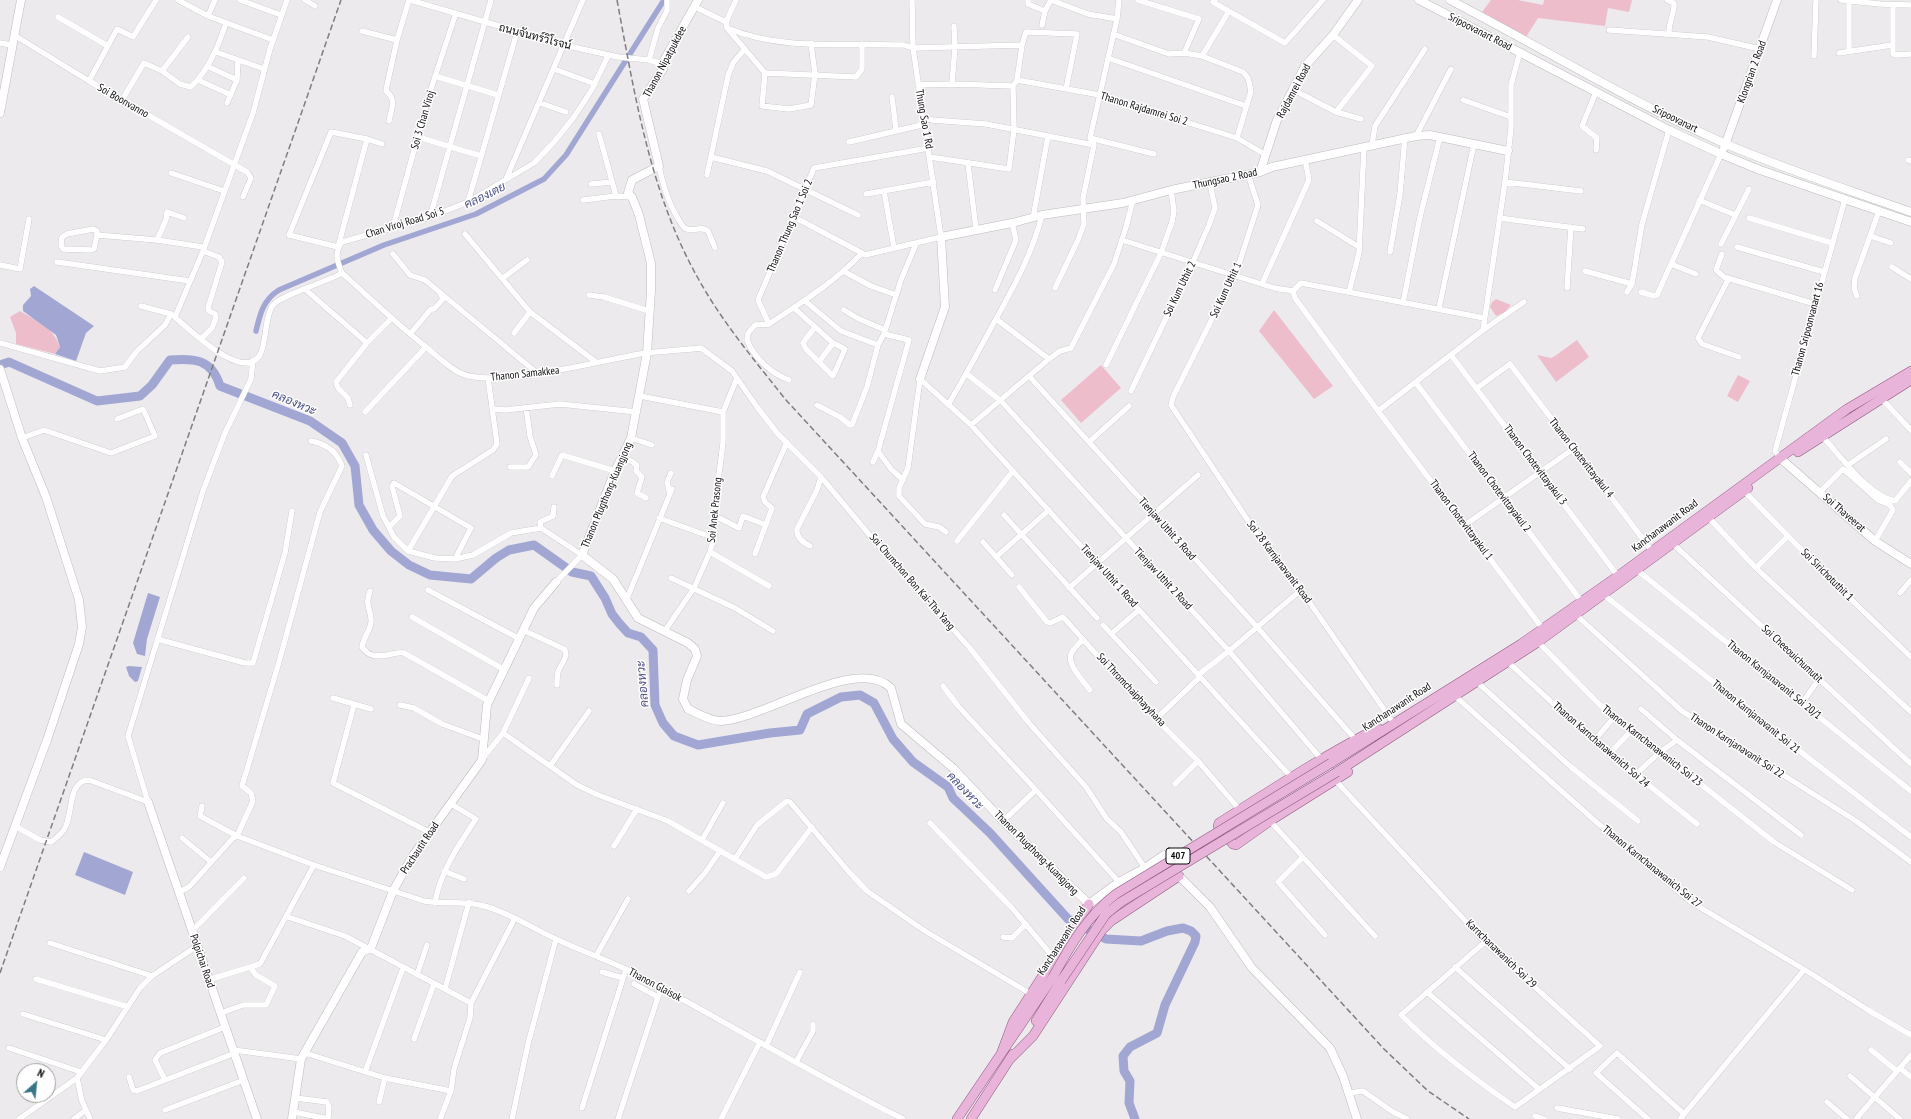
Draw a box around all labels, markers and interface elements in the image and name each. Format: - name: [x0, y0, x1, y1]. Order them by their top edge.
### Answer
- street label: Sripoovanart Road: [1446, 10, 1514, 54]
- street label: ถนนจันทร์วิโรจน์: [497, 21, 573, 53]
- street label: Thanon Nipatpukdee: [641, 24, 689, 100]
- street label: Klongrian 2 Road: [1735, 39, 1769, 105]
- street label: Rajdamrei Road: [1274, 62, 1314, 120]
- street label: Soi Boonvanno: [95, 81, 151, 121]
- street label: Thung Sao 1 Rd: [912, 88, 936, 150]
- street label: Soi 3 Chan Viroj: [408, 89, 438, 151]
- street label: Thanon Rajdamrei Soi 2: [1099, 89, 1189, 129]
- street label: Sripoovanart: [1650, 102, 1700, 136]
- street label: Thungsao 2 Road: [1192, 166, 1258, 192]
- street label: Thanon Thung Sao 1 Soi 2: [764, 177, 816, 275]
- water label: คลองเตย: [462, 180, 508, 212]
- street label: Chan Viroj Road Soi 5: [364, 205, 446, 241]
- street label: Soi Kum Uthit 2: [1161, 259, 1199, 319]
- street label: Soi Kum Uthit 1: [1207, 260, 1245, 320]
- street label: Thanon Sripoonvanart 16: [1789, 281, 1827, 377]
- street label: Thanon Samakkea: [490, 364, 560, 384]
- water label: คลองหวะ: [270, 387, 318, 419]
- street label: Thanon Chotevittayakul 4: [1546, 416, 1616, 500]
- street label: Thanon Chotevittayakul 3: [1500, 422, 1570, 508]
- street label: Thanon Plugthong-Kuangjong: [579, 440, 635, 550]
- street label: Thanon Chotevittayakul 2: [1464, 449, 1534, 535]
- street label: Soi Anek Prasong: [705, 477, 725, 543]
- street label: Thanon Chotevittayakul 1: [1426, 477, 1496, 563]
- street label: Soi Thaveerat: [1820, 491, 1868, 535]
- street label: Tienjaw Uthit 3 Road: [1135, 495, 1199, 563]
- street label: Kanchanawanit Road: [1629, 497, 1701, 555]
- street label: Soi 28 Karnjanavanit Road: [1244, 518, 1314, 606]
- street label: Soi Chumchon Bon Kai-Tha Yang: [866, 531, 958, 633]
- street label: Tienjaw Uthit 1 Road: [1077, 542, 1141, 610]
- street label: Tienjaw Uthit 2 Road: [1131, 545, 1195, 613]
- street label: Soi Sirichotuthit 1: [1798, 546, 1856, 604]
- street label: Soi Cheeouichumutit: [1759, 622, 1825, 686]
- street label: Thanon Karnjanavanit Soi 20/1: [1724, 638, 1824, 722]
- street label: Soi Thromchaiphayyhana: [1094, 651, 1168, 729]
- water label: คลองหวะ: [634, 660, 652, 708]
- street label: Thanon Karnjanavanit Soi 21: [1709, 677, 1803, 757]
- street label: Kanchanawanit Road: [1360, 680, 1434, 734]
- street label: Thanon Karnchanawanich Soi 24: [1550, 699, 1652, 791]
- street label: Thanon Karnchanawanich Soi 23: [1599, 703, 1705, 789]
- street label: Thanon Karnjanavanit Soi 22: [1687, 711, 1787, 781]
- water label: คลองหวะ: [944, 769, 986, 813]
- street label: Thanon Plugthong-Kuangjong: [991, 808, 1081, 898]
- street label: Prachautit Road: [398, 820, 442, 876]
- street label: Thanon Karnchanawanich Soi 27: [1600, 823, 1704, 911]
- road number: 407: [1166, 848, 1190, 864]
- street label: Kanchanawanit Road: [1035, 904, 1089, 978]
- street label: Karnchanawanich Soi 29: [1463, 917, 1539, 991]
- street label: Polpichai Road: [187, 932, 217, 990]
- street label: Thanon Glaisok: [626, 965, 684, 1005]
- north arrow: [16, 1063, 56, 1103]
- text: N: [35, 1066, 47, 1081]

